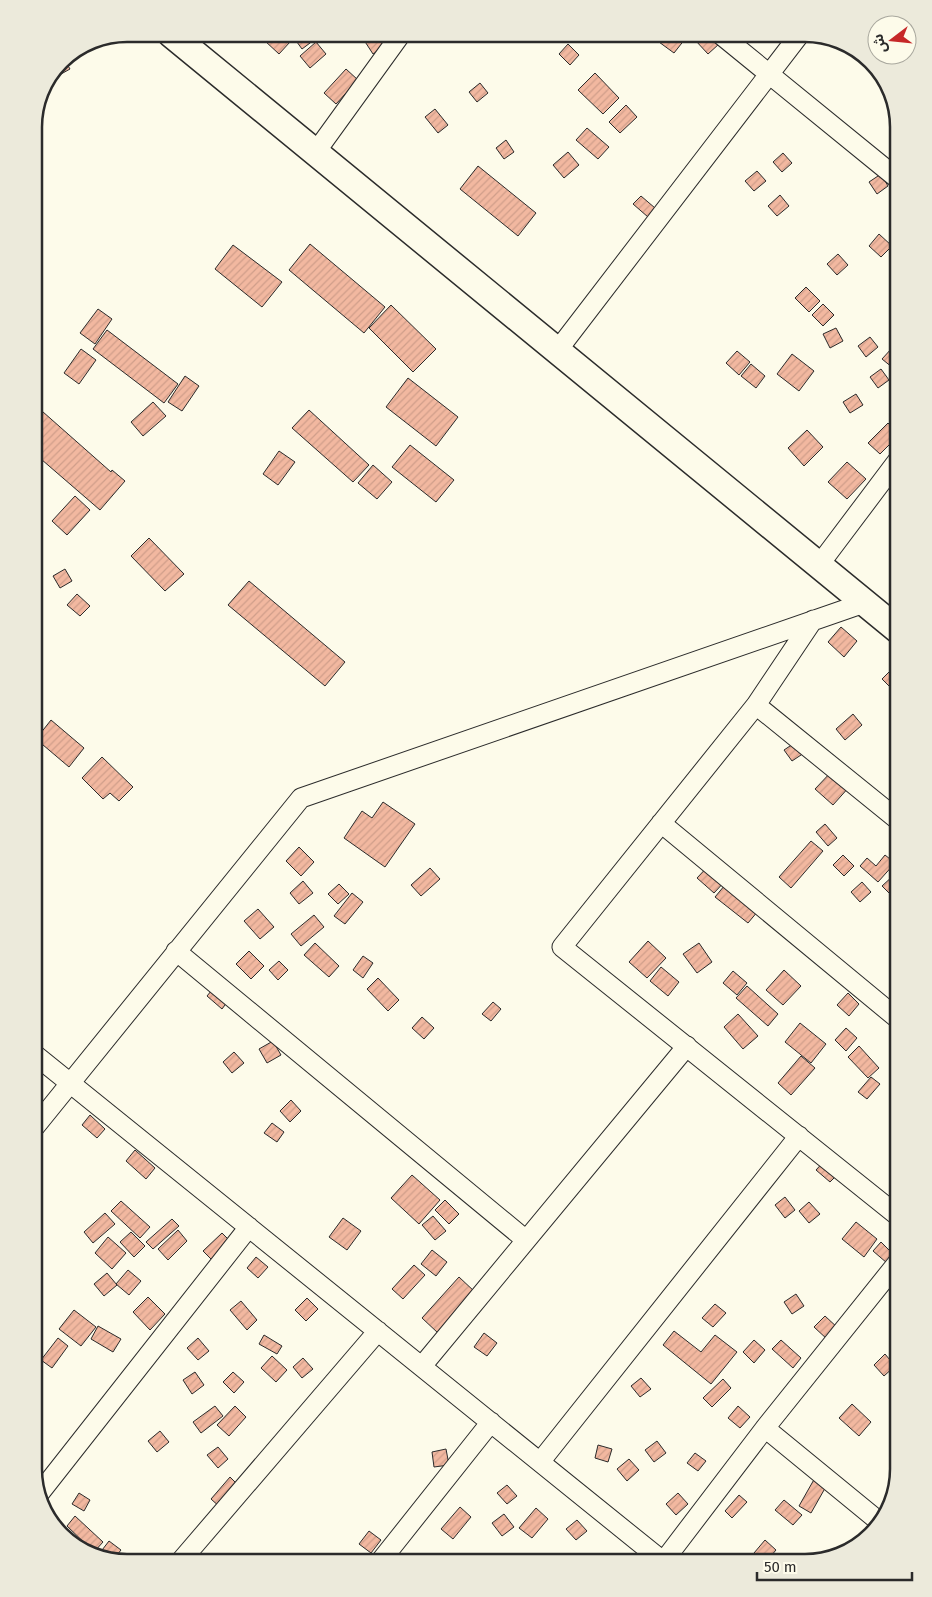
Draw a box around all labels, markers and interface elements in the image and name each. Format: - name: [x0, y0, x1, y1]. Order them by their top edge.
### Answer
- north arrow: [867, 15, 917, 65]
- text: ش: [869, 32, 891, 55]
- scale bar: [757, 1550, 912, 1582]
- text: 50 m: [764, 1558, 797, 1576]

